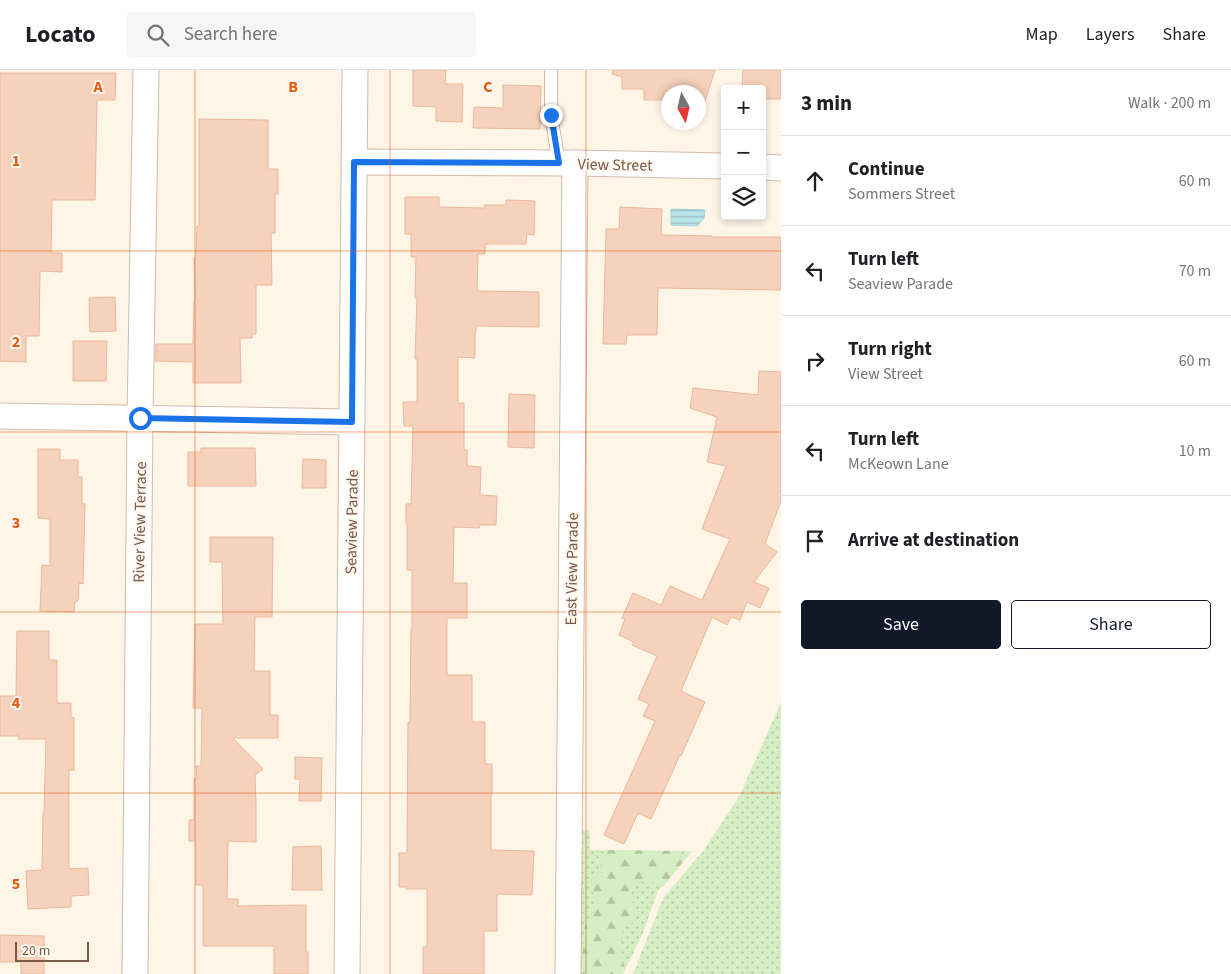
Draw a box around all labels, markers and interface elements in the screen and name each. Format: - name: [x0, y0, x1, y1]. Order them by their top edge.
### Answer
- search box: [126, 12, 476, 57]
- text: Locato: [25, 17, 96, 52]
- icon: search: [144, 21, 172, 49]
- text: Search here: [184, 21, 277, 48]
- text: Map: [1026, 22, 1058, 47]
- text: Layers: [1086, 22, 1135, 47]
- text: Share: [1163, 22, 1206, 47]
- text: A: [92, 76, 103, 98]
- text: B: [288, 76, 298, 98]
- text: C: [483, 76, 493, 98]
- north arrow: [661, 85, 706, 130]
- map controls: [721, 85, 766, 220]
- button: +: [721, 85, 766, 130]
- text: 3 min: [801, 88, 852, 118]
- text: Walk · 200 m: [1128, 92, 1211, 114]
- route end: [540, 104, 563, 127]
- button: −: [721, 130, 766, 175]
- text: 1: [12, 150, 20, 172]
- street label: View Street: [577, 153, 653, 177]
- text: Continue: [848, 156, 925, 183]
- icon: ahead: [801, 167, 829, 195]
- text: 60 m: [1179, 170, 1211, 192]
- button: layers: [721, 175, 766, 220]
- text: Sommers Street: [848, 183, 955, 205]
- text: Turn left: [848, 246, 919, 273]
- icon: left: [801, 257, 829, 285]
- text: 70 m: [1179, 260, 1211, 282]
- text: Seaview Parade: [848, 273, 953, 295]
- text: 2: [12, 331, 20, 353]
- text: Turn right: [848, 336, 932, 363]
- icon: right: [801, 347, 829, 375]
- text: 60 m: [1179, 350, 1211, 372]
- text: View Street: [848, 363, 923, 385]
- route start: [129, 407, 152, 430]
- text: Turn left: [848, 426, 919, 453]
- icon: left: [801, 437, 829, 465]
- text: 10 m: [1179, 440, 1211, 462]
- text: McKeown Lane: [848, 453, 949, 475]
- street label: River View Terrace: [128, 461, 152, 583]
- street label: Seaview Parade: [340, 469, 364, 575]
- text: 3: [12, 512, 20, 534]
- street label: East View Parade: [560, 512, 584, 626]
- icon: arrive: [801, 527, 829, 555]
- text: Arrive at destination: [848, 527, 1019, 554]
- button: Save: [801, 600, 1001, 649]
- button: Share: [1011, 600, 1211, 649]
- text: 4: [12, 692, 21, 714]
- text: 5: [12, 873, 20, 895]
- scale bar: [15, 939, 89, 962]
- text: 20 m: [22, 941, 50, 961]

